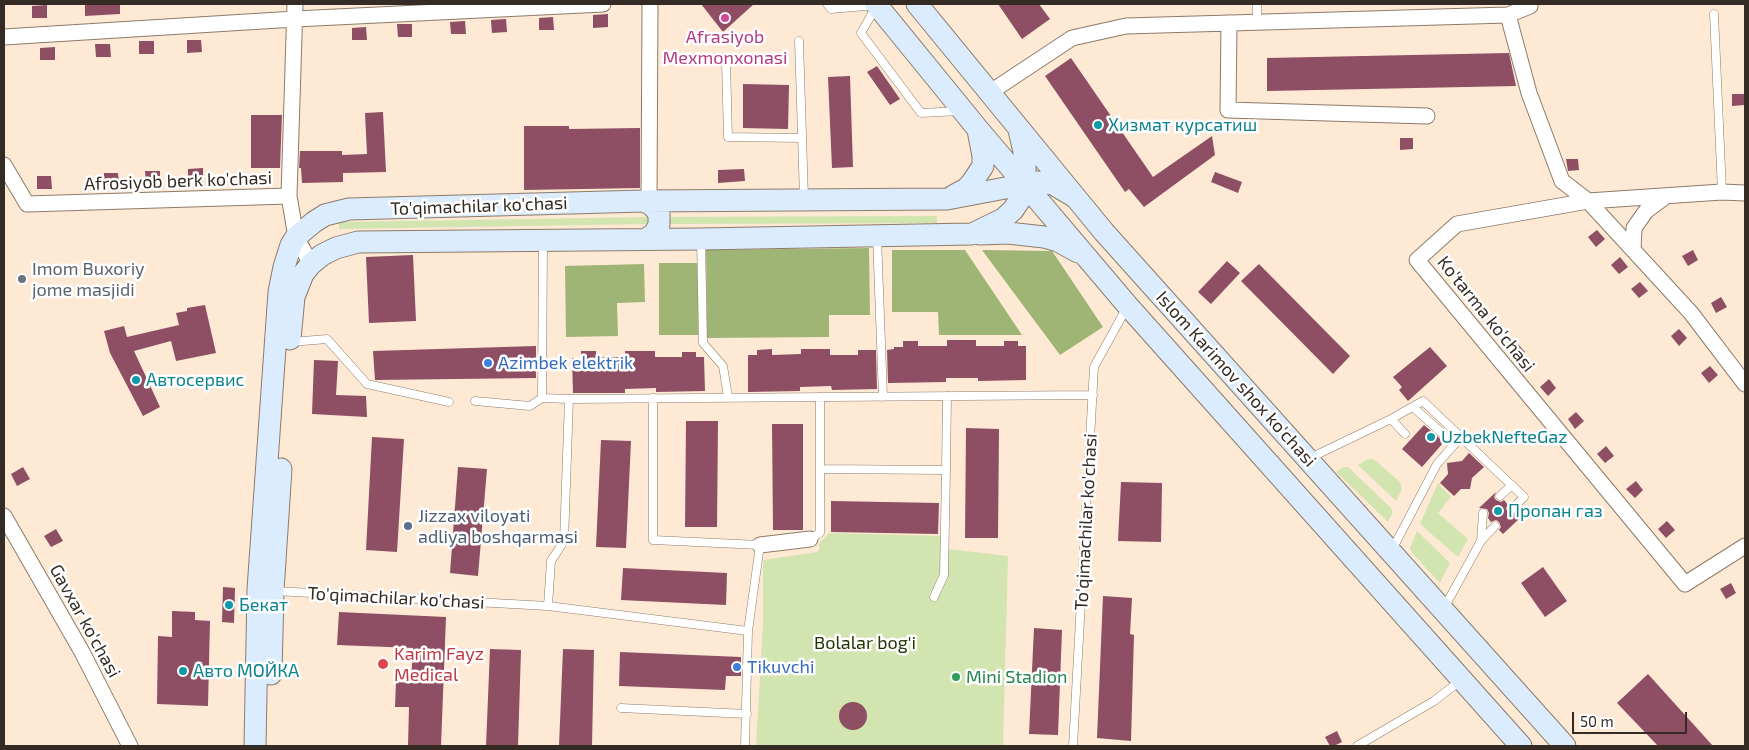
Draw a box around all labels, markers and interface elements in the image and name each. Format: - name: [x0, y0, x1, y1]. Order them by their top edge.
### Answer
- marker: Afrasiyob Mexmonxonasi: [719, 12, 731, 24]
- place label: Afrasiyob Mexmonxonasi: [663, 26, 787, 68]
- place label: Хизмат курсатиш: [1108, 114, 1257, 136]
- marker: Хизмат курсатиш: [1092, 119, 1104, 131]
- street label: Afrosiyob berk ko'chasi: [84, 167, 272, 195]
- street label: To'qimachilar ko'chasi: [390, 192, 568, 220]
- street label: Ko'tarma ko'chasi: [1433, 252, 1539, 376]
- place label: Imom Buxoriy jome masjidi: [32, 258, 145, 300]
- marker: Imom Buxoriy jome masjidi: [16, 273, 28, 285]
- street label: Islom Karimov shox ko'chasi: [1151, 287, 1321, 471]
- place label: Azimbek elektrik: [498, 352, 633, 374]
- marker: Azimbek elektrik: [482, 357, 494, 369]
- place label: Автосервис: [146, 369, 244, 391]
- marker: Автосервис: [130, 374, 142, 386]
- place label: UzbekNefteGaz: [1441, 426, 1567, 448]
- marker: UzbekNefteGaz: [1425, 431, 1437, 443]
- street label: To'qimachilar ko'chasi: [1071, 433, 1101, 611]
- place label: Пропан газ: [1508, 500, 1603, 522]
- place label: Jizzax viloyati adliya boshqarmasi: [418, 505, 578, 548]
- marker: Пропан газ: [1492, 505, 1504, 517]
- marker: Jizzax viloyati adliya boshqarmasi: [402, 520, 414, 532]
- street label: Gavxar ko'chasi: [45, 561, 125, 681]
- street label: To'qimachilar ko'chasi: [307, 583, 485, 613]
- place label: Бекат: [239, 594, 288, 616]
- marker: Бекат: [223, 599, 235, 611]
- park label: Bolalar bog'i: [814, 632, 916, 654]
- place label: Karim Fayz Medical: [394, 643, 484, 686]
- place label: Tikuvchi: [747, 656, 814, 678]
- marker: Karim Fayz Medical: [376, 657, 390, 671]
- place label: Авто МОЙКА: [193, 660, 299, 682]
- marker: Tikuvchi: [731, 661, 743, 673]
- marker: Авто МОЙКА: [177, 665, 189, 677]
- place label: Mini Stadion: [966, 666, 1067, 688]
- marker: Mini Stadion: [950, 671, 962, 683]
- scale bar: [1574, 702, 1689, 734]
- text: 50 m: [1580, 712, 1614, 730]

